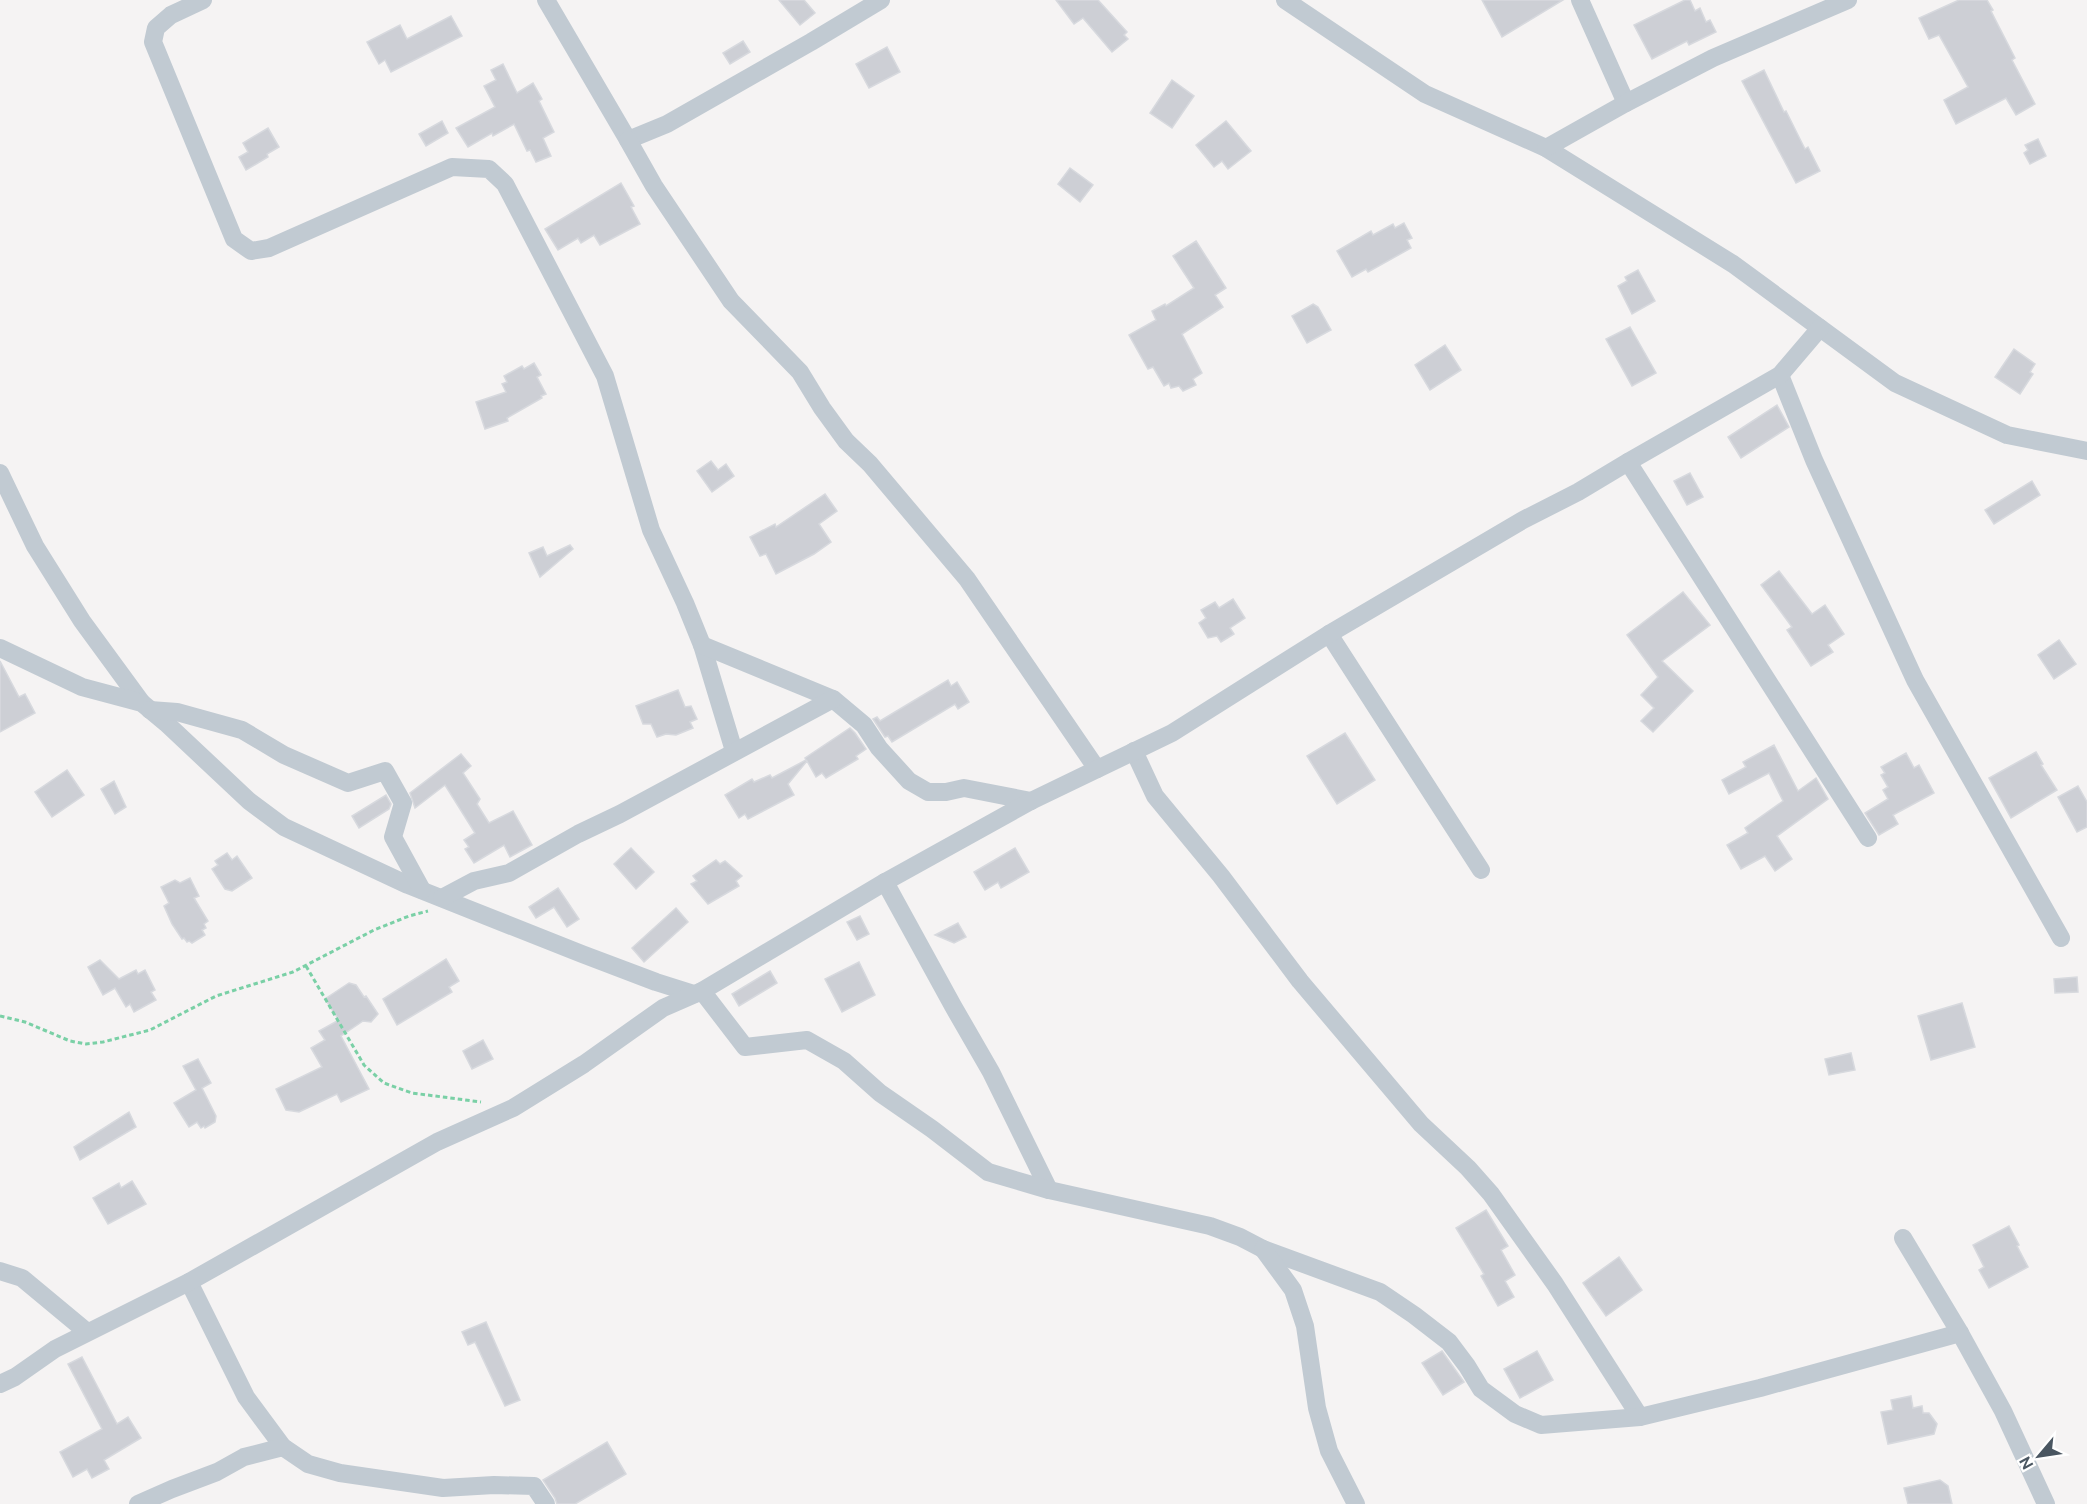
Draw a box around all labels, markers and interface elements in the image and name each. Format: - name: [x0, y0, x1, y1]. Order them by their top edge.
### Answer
- north arrow: [2009, 1426, 2069, 1486]
- text: N: [2015, 1454, 2037, 1473]

